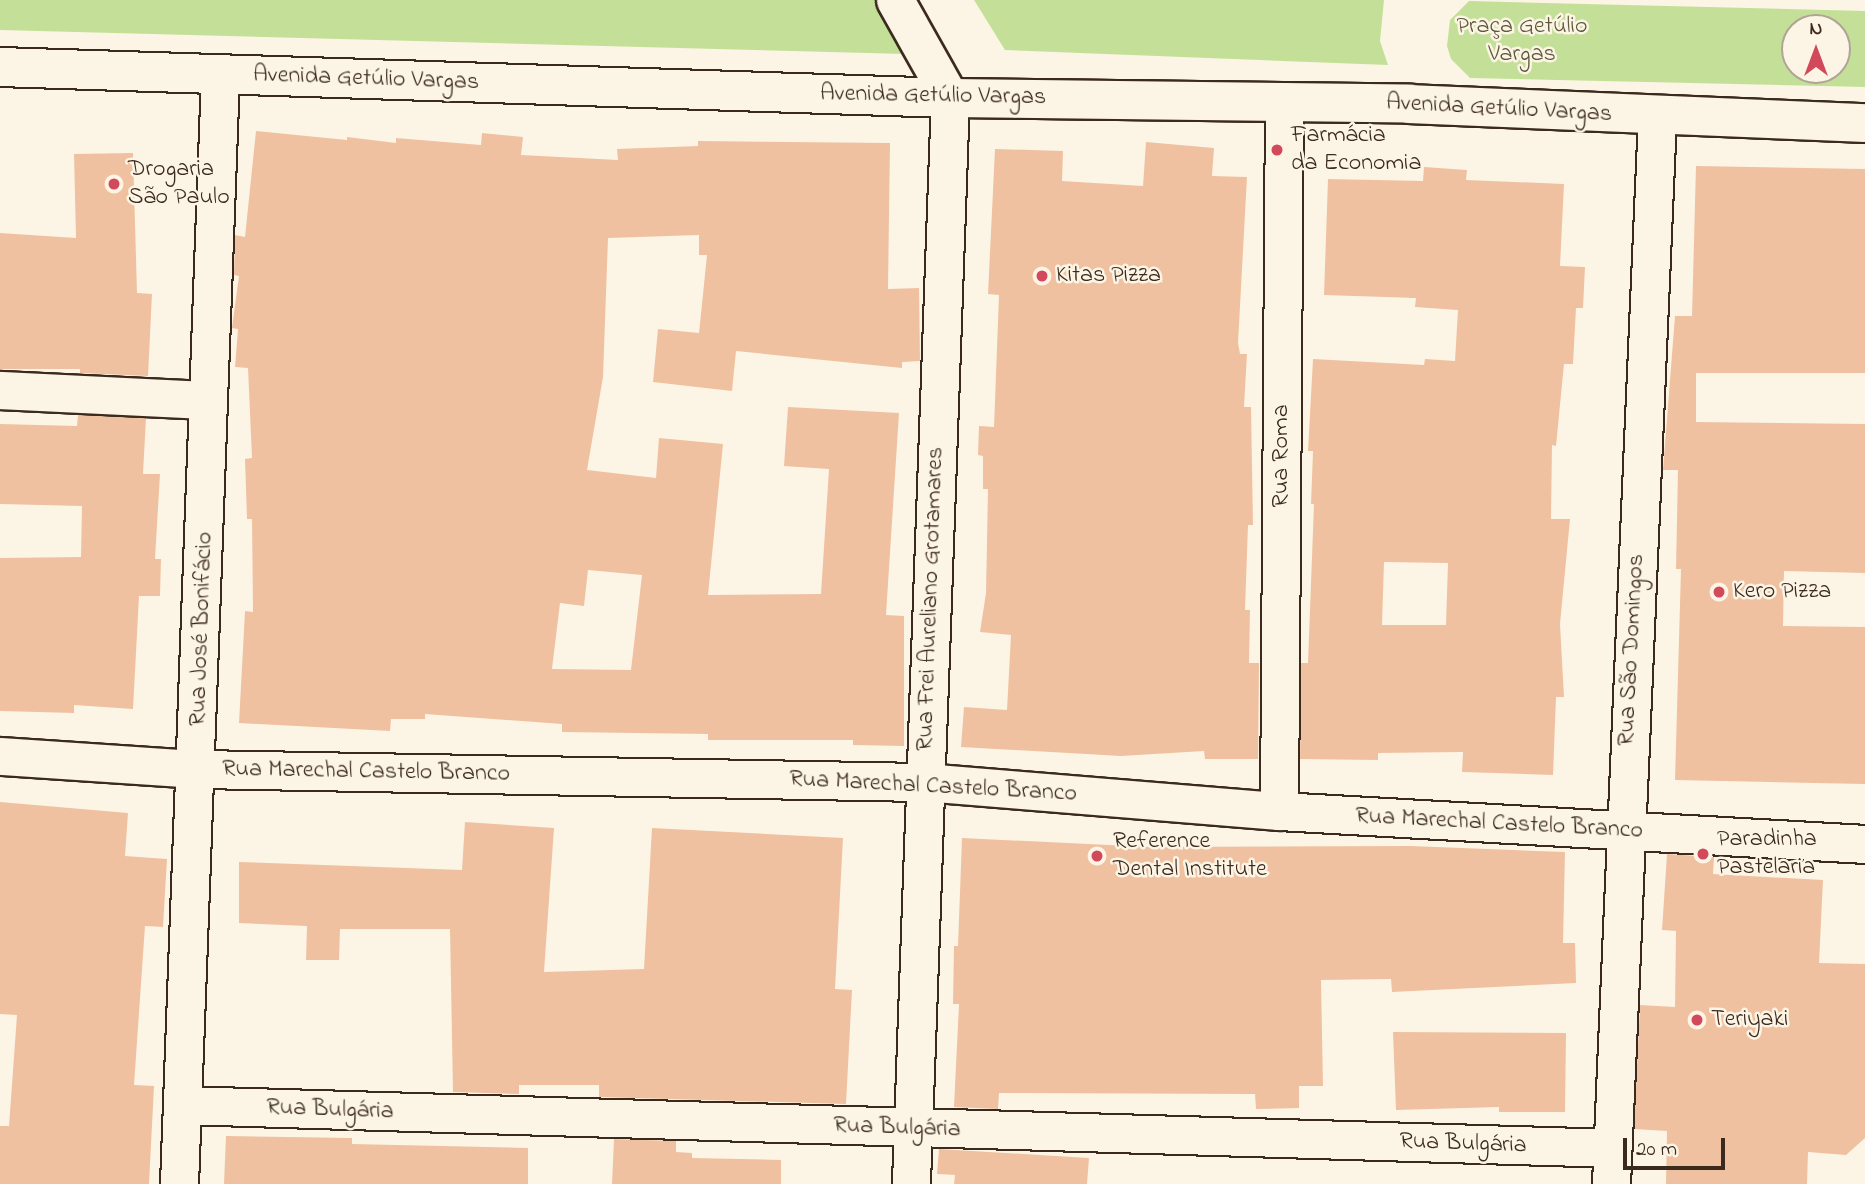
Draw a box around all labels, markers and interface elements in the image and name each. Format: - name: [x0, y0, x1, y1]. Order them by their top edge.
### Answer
- park label: Praça Getúlio Vargas: [1457, 13, 1587, 69]
- north arrow: [1781, 14, 1851, 84]
- text: N: [1810, 16, 1822, 43]
- street label: Avenida Getúlio Vargas: [253, 61, 479, 97]
- street label: Avenida Getúlio Vargas: [820, 80, 1046, 112]
- street label: Avenida Getúlio Vargas: [1385, 89, 1613, 129]
- place label: Farmácia da Economia: [1291, 122, 1421, 178]
- marker: Farmácia da Economia: [1269, 142, 1285, 158]
- place label: Drogaria São Paulo: [128, 156, 230, 212]
- marker: Drogaria São Paulo: [106, 176, 122, 192]
- place label: Kitas Pizza: [1056, 262, 1161, 290]
- marker: Kitas Pizza: [1034, 268, 1050, 284]
- street label: Rua Roma: [1268, 404, 1296, 508]
- street label: Rua Frei Aureliano Grotamares: [911, 446, 951, 752]
- street label: Rua José Bonifácio: [184, 531, 220, 727]
- street label: Rua São Domingos: [1613, 553, 1651, 747]
- place label: Kero Pizza: [1733, 578, 1831, 606]
- marker: Kero Pizza: [1711, 584, 1727, 600]
- street label: Rua Marechal Castelo Branco: [222, 755, 510, 789]
- street label: Rua Marechal Castelo Branco: [789, 765, 1077, 809]
- street label: Rua Marechal Castelo Branco: [1355, 802, 1643, 846]
- place label: Paradinha Pastelaria: [1717, 826, 1817, 882]
- place label: Reference Dental Institute: [1113, 828, 1267, 884]
- marker: Reference Dental Institute: [1087, 846, 1107, 866]
- marker: Paradinha Pastelaria: [1695, 846, 1711, 862]
- place label: Teriyaki: [1711, 1006, 1788, 1034]
- marker: Teriyaki: [1689, 1012, 1705, 1028]
- street label: Rua Bulgária: [266, 1093, 394, 1127]
- street label: Rua Bulgária: [833, 1111, 961, 1145]
- scale bar: [1627, 1124, 1728, 1168]
- street label: Rua Bulgária: [1399, 1127, 1527, 1161]
- text: 20 m: [1636, 1135, 1677, 1165]

